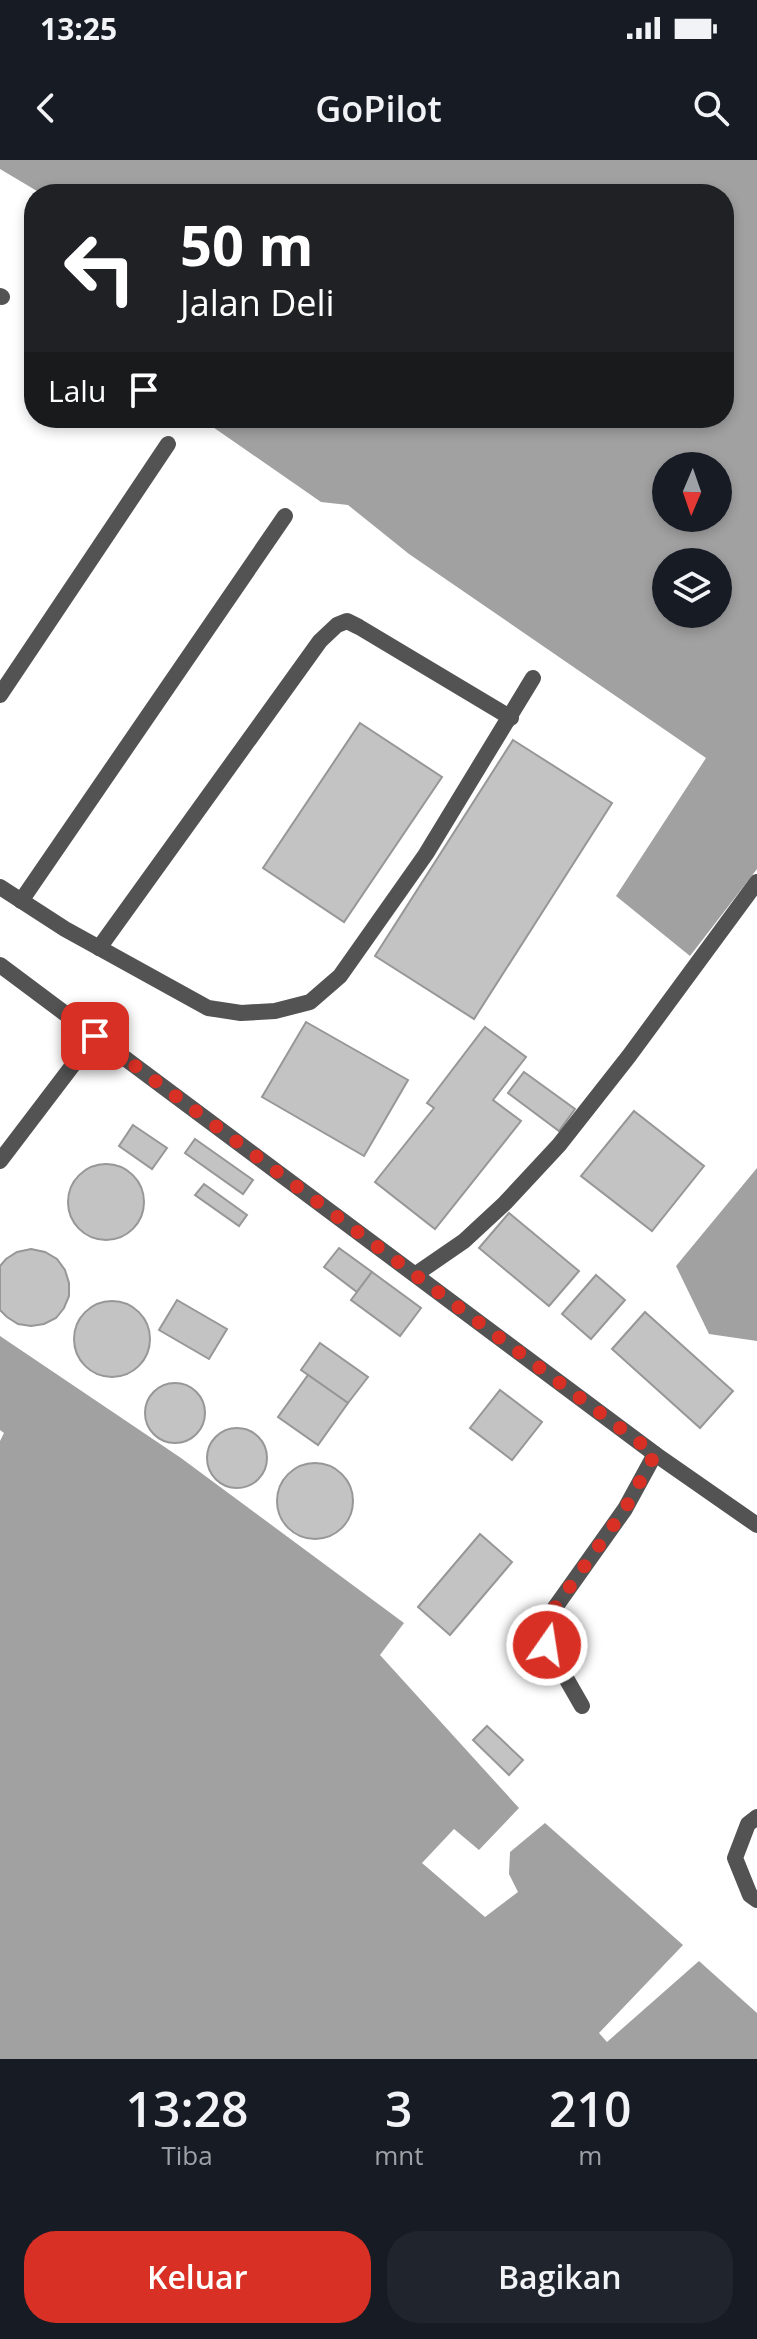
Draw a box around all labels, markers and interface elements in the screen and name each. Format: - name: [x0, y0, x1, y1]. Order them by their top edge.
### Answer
- text: 13:25: [40, 8, 117, 49]
- text: GoPilot: [315, 84, 442, 133]
- icon: back: [24, 86, 68, 130]
- icon: search: [689, 86, 733, 130]
- text: 50 m: [180, 206, 314, 282]
- icon: left: [48, 216, 152, 320]
- text: Jalan Deli: [180, 278, 335, 327]
- icon: arrive: [122, 368, 166, 412]
- text: Lalu: [48, 370, 106, 411]
- north arrow: [652, 452, 732, 532]
- map controls: [652, 452, 732, 628]
- button: layers: [652, 548, 732, 628]
- pin: [61, 1002, 129, 1070]
- icon: arrive: [73, 1014, 117, 1058]
- position arrow: [505, 1603, 589, 1687]
- text: 13:28: [126, 2076, 249, 2141]
- text: 3: [385, 2076, 413, 2141]
- text: 210: [549, 2076, 631, 2141]
- text: Tiba: [161, 2137, 213, 2173]
- text: mnt: [374, 2137, 423, 2173]
- text: m: [578, 2137, 602, 2173]
- button: Keluar: [24, 2231, 371, 2323]
- button: Bagikan: [387, 2231, 733, 2323]

